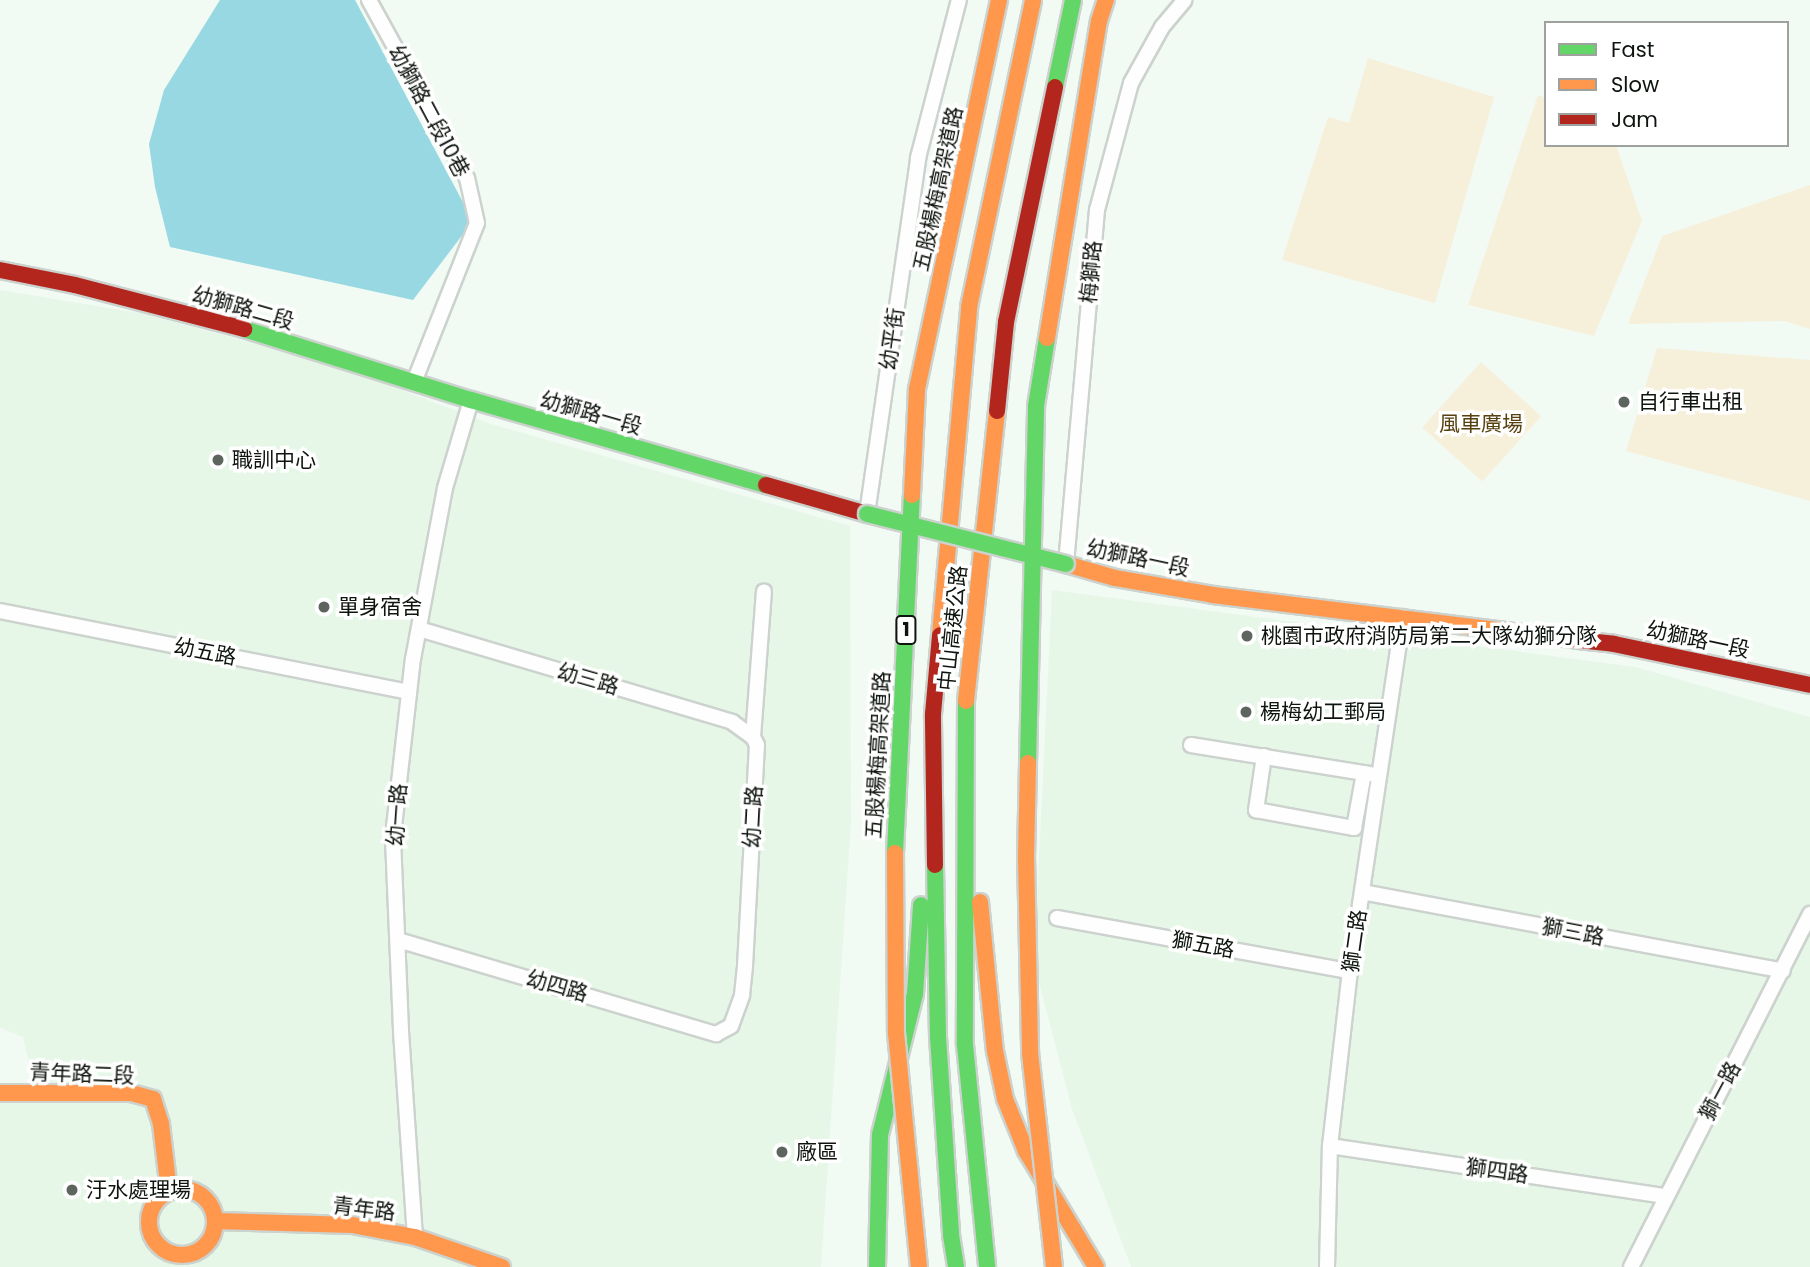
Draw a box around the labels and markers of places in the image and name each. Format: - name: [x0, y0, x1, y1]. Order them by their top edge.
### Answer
- place label: 自行車出租: [1638, 389, 1743, 415]
- marker: 自行車出租: [1616, 394, 1632, 410]
- place label: 職訓中心: [232, 447, 316, 473]
- marker: 職訓中心: [210, 452, 226, 468]
- place label: 單身宿舍: [338, 594, 422, 620]
- marker: 單身宿舍: [316, 599, 332, 615]
- place label: 桃園市政府消防局第二大隊幼獅分隊: [1261, 623, 1597, 649]
- marker: 桃園市政府消防局第二大隊幼獅分隊: [1239, 628, 1255, 644]
- place label: 楊梅幼工郵局: [1260, 699, 1386, 725]
- marker: 楊梅幼工郵局: [1238, 704, 1254, 720]
- place label: 廠區: [796, 1139, 838, 1165]
- marker: 廠區: [774, 1144, 790, 1160]
- place label: 汙水處理場: [86, 1177, 191, 1203]
- marker: 汙水處理場: [64, 1182, 80, 1198]

